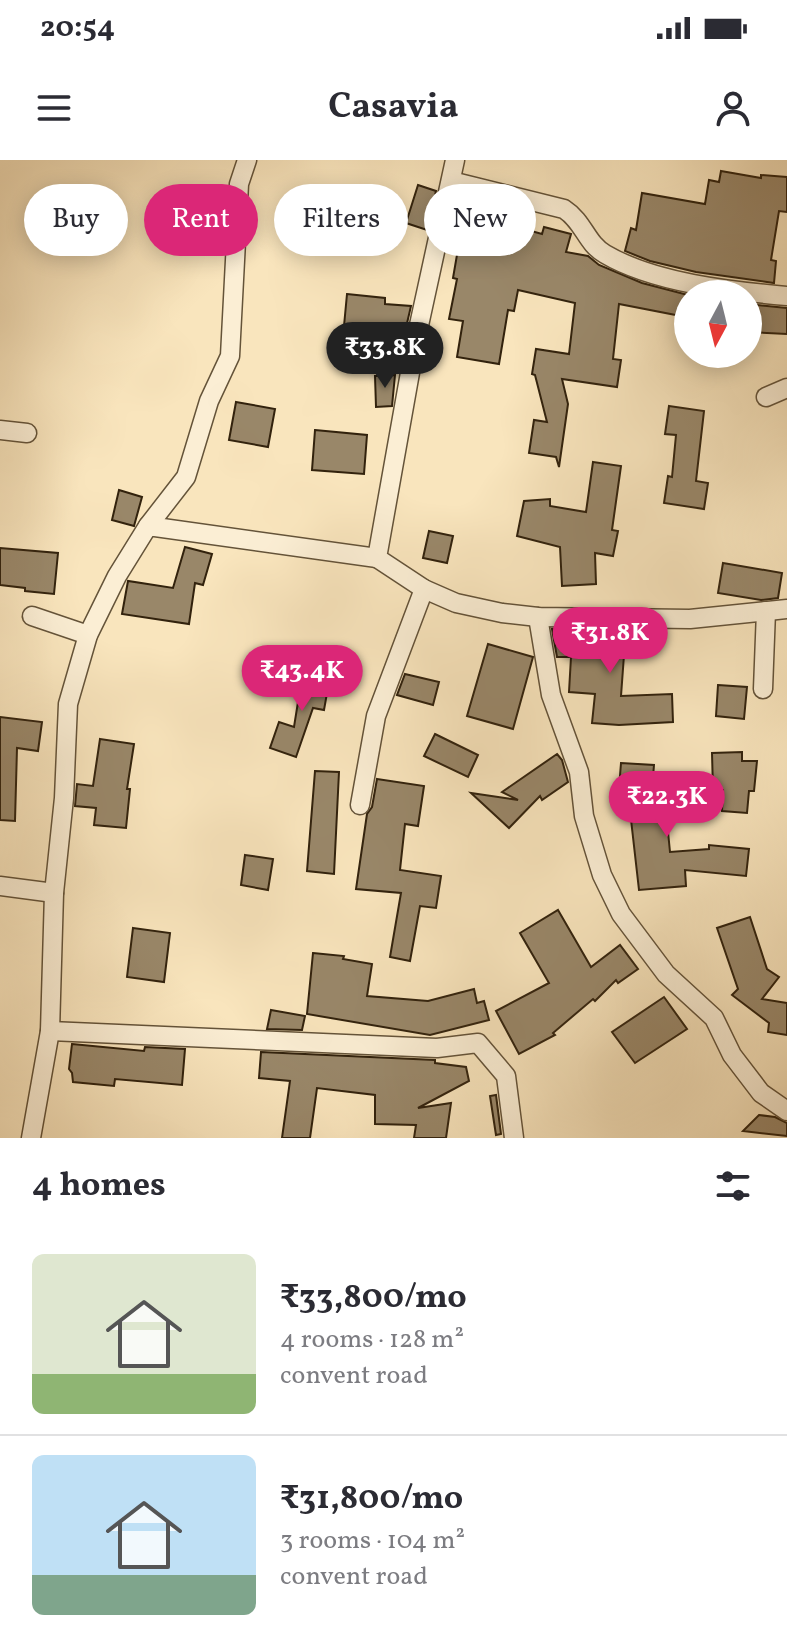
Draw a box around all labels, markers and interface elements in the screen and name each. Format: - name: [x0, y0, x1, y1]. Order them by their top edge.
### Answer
- text: 20:54: [40, 7, 115, 49]
- text: Casavia: [328, 83, 459, 133]
- icon: menu: [32, 86, 76, 130]
- icon: person: [711, 86, 755, 130]
- chip: Buy: [24, 184, 128, 256]
- chip: Rent: [144, 184, 258, 256]
- chip: Filters: [274, 184, 408, 256]
- chip: New: [424, 184, 536, 256]
- north arrow: [674, 280, 762, 368]
- map controls: [674, 280, 762, 368]
- pin: ₹33.8K: [320, 322, 450, 390]
- text: ₹33.8K: [344, 330, 426, 366]
- pin: ₹31.8K: [545, 607, 675, 675]
- text: ₹31.8K: [571, 615, 649, 651]
- pin: ₹43.4K: [237, 645, 367, 713]
- text: ₹43.4K: [260, 653, 344, 689]
- pin: ₹22.3K: [602, 771, 732, 839]
- text: ₹22.3K: [627, 779, 707, 815]
- text: 4 homes: [32, 1163, 166, 1210]
- icon: filters: [711, 1164, 755, 1208]
- text: ₹33,800/mo: [280, 1275, 467, 1322]
- icon: home: [96, 1286, 192, 1382]
- text: 4 rooms · 128 m²: [280, 1322, 464, 1358]
- text: convent road: [280, 1358, 428, 1394]
- text: ₹31,800/mo: [280, 1476, 463, 1523]
- icon: home: [96, 1487, 192, 1583]
- text: 3 rooms · 104 m²: [280, 1523, 465, 1559]
- text: convent road: [280, 1559, 428, 1595]

